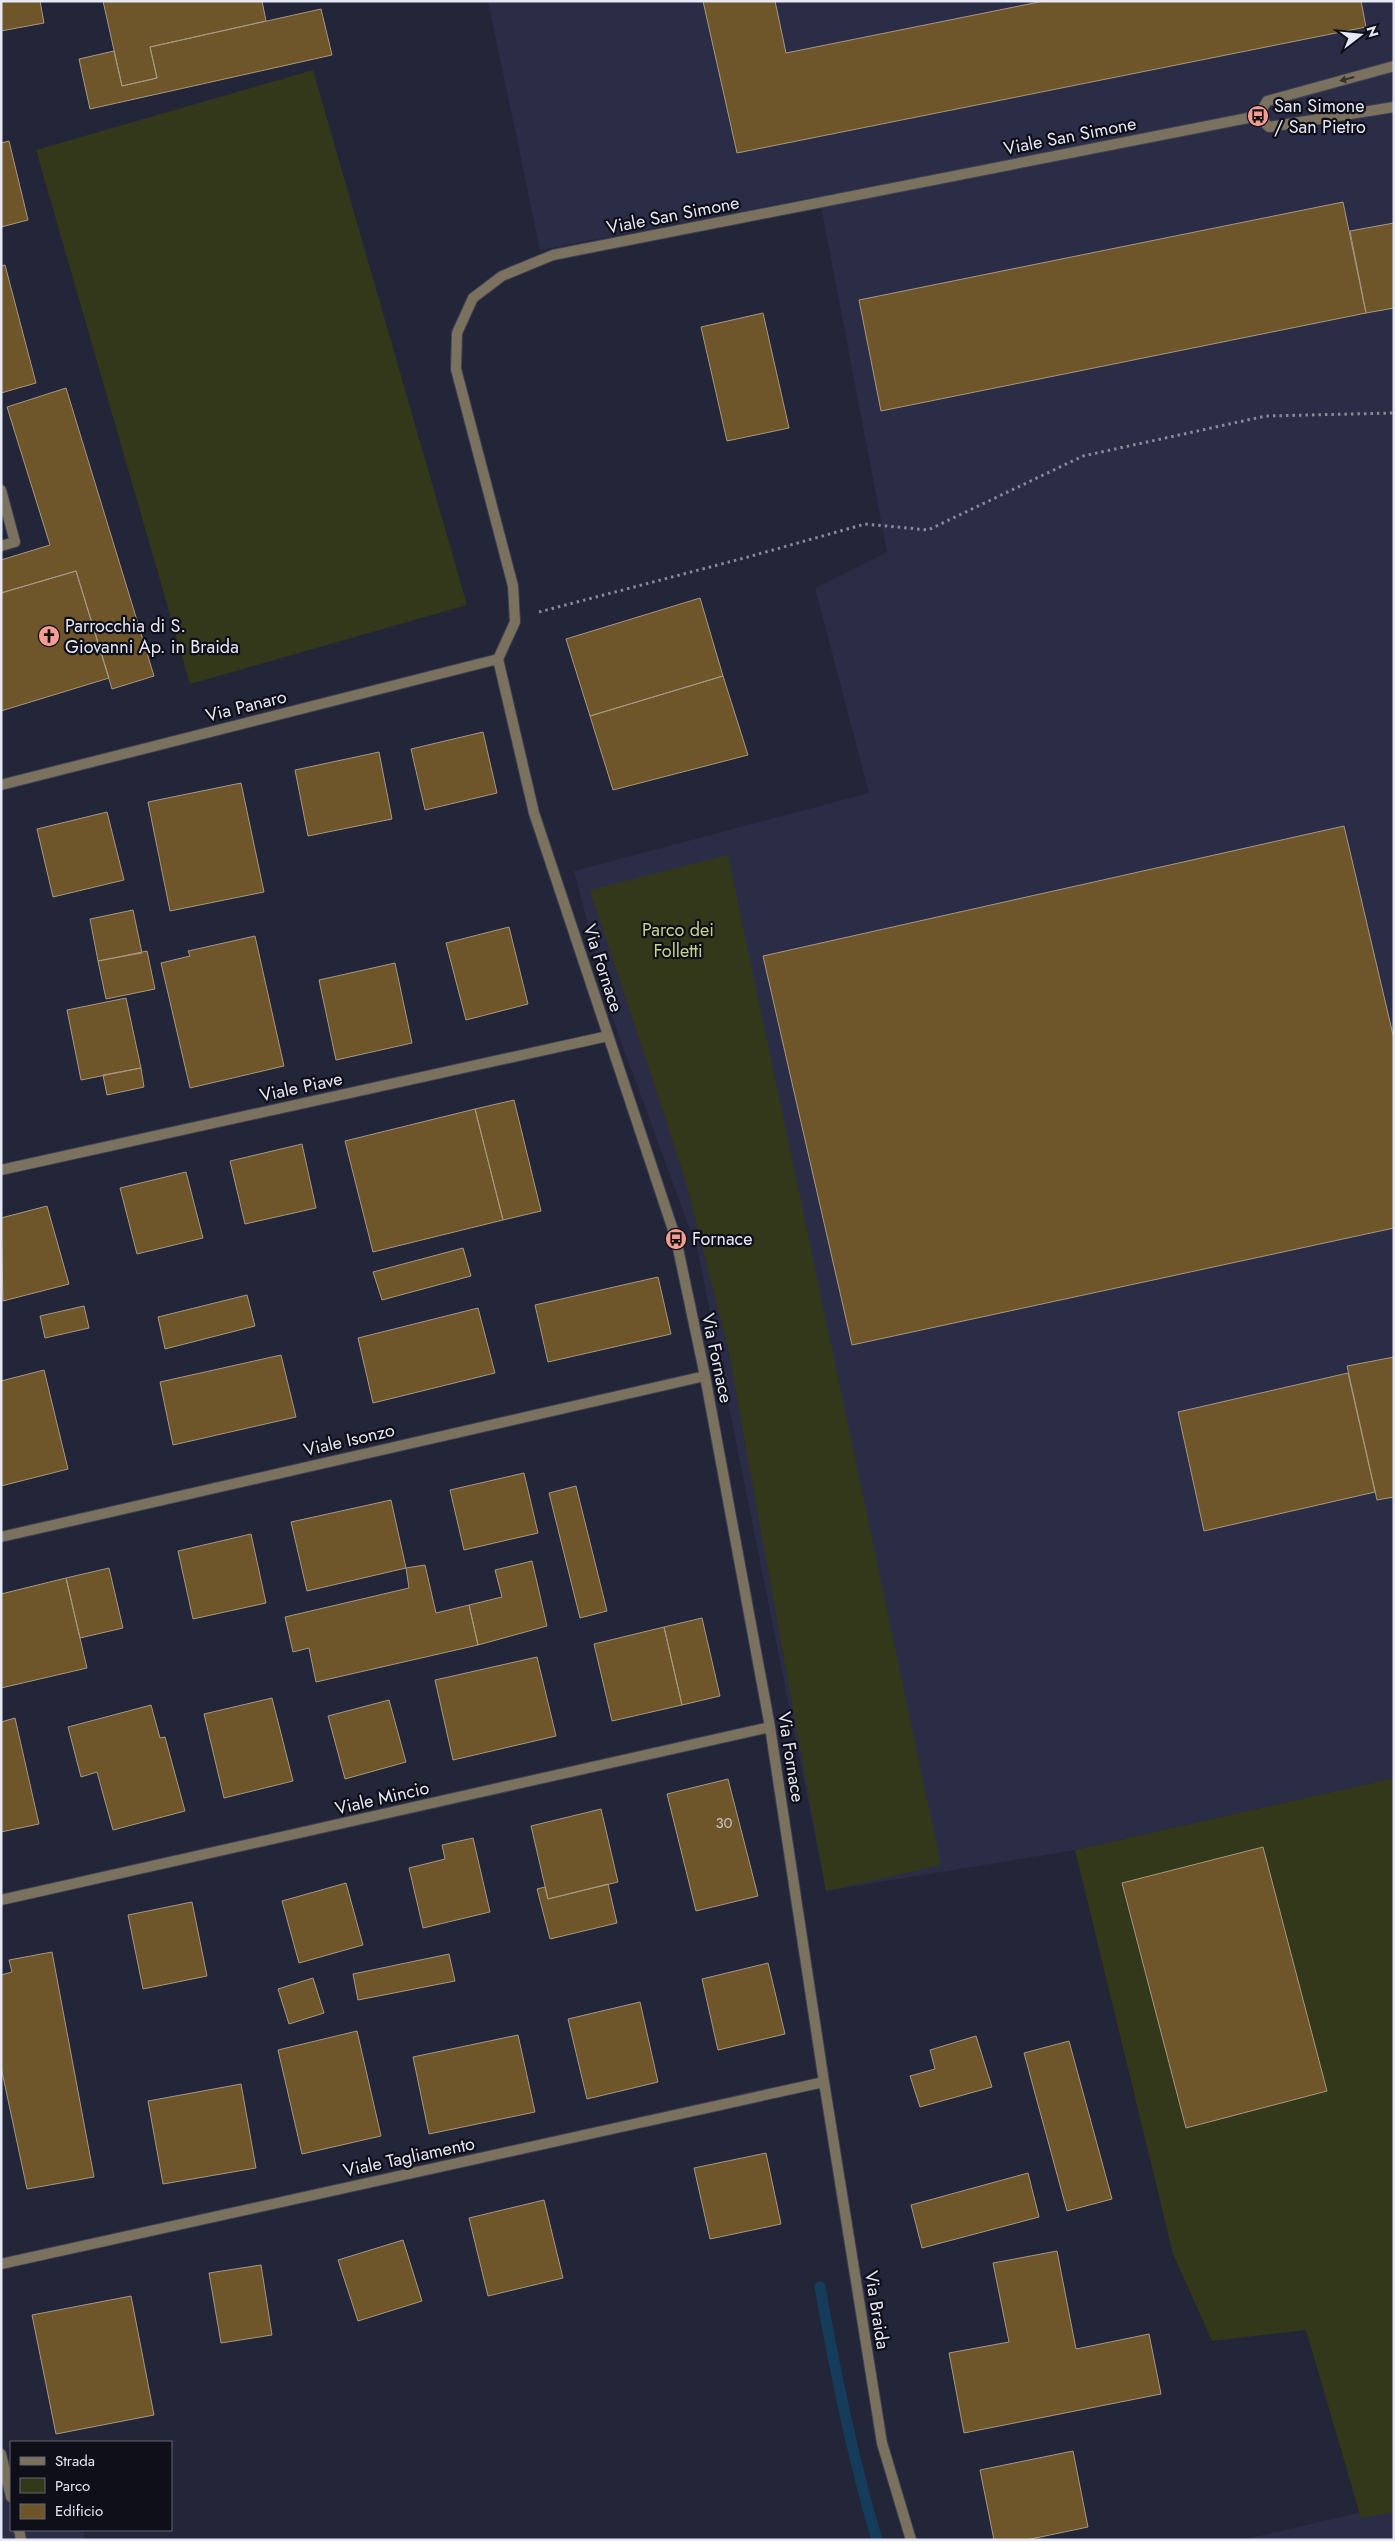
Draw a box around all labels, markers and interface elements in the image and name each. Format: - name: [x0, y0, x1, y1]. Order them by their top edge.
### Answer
- north arrow: [1335, 10, 1385, 60]
- text: N: [1361, 23, 1384, 40]
- one-way arrow: [1339, 75, 1354, 83]
- place label: San Simone / San Pietro: [1274, 93, 1366, 140]
- bus stop icon: San Simone / San Pietro: [1246, 104, 1270, 128]
- street label: Viale San Simone: [1001, 110, 1139, 162]
- street label: Viale San Simone: [604, 189, 742, 241]
- place label: Parrocchia di S. Giovanni Ap. in Braida: [65, 613, 239, 660]
- church icon: Parrocchia di S. Giovanni Ap. in Braida: [37, 624, 61, 648]
- street label: Via Panaro: [203, 683, 289, 729]
- park label: Parco dei Folletti: [642, 917, 714, 964]
- street label: Via Fornace: [577, 921, 629, 1015]
- street label: Viale Piave: [257, 1066, 345, 1108]
- place label: Fornace: [692, 1226, 752, 1252]
- bus stop icon: Fornace: [664, 1227, 688, 1251]
- street label: Via Fornace: [695, 1311, 739, 1405]
- street label: Viale Isonzo: [301, 1417, 397, 1463]
- street label: Via Fornace: [771, 1710, 811, 1804]
- street label: Viale Mincio: [332, 1775, 432, 1821]
- house number: 30: [715, 1812, 733, 1834]
- street label: Viale Tagliamento: [341, 2130, 477, 2184]
- street label: Via Braida: [858, 2269, 896, 2351]
- legend: [10, 2441, 172, 2531]
- text: Strada: [55, 2450, 95, 2472]
- text: Parco: [55, 2475, 90, 2497]
- text: Edificio: [55, 2500, 103, 2522]

